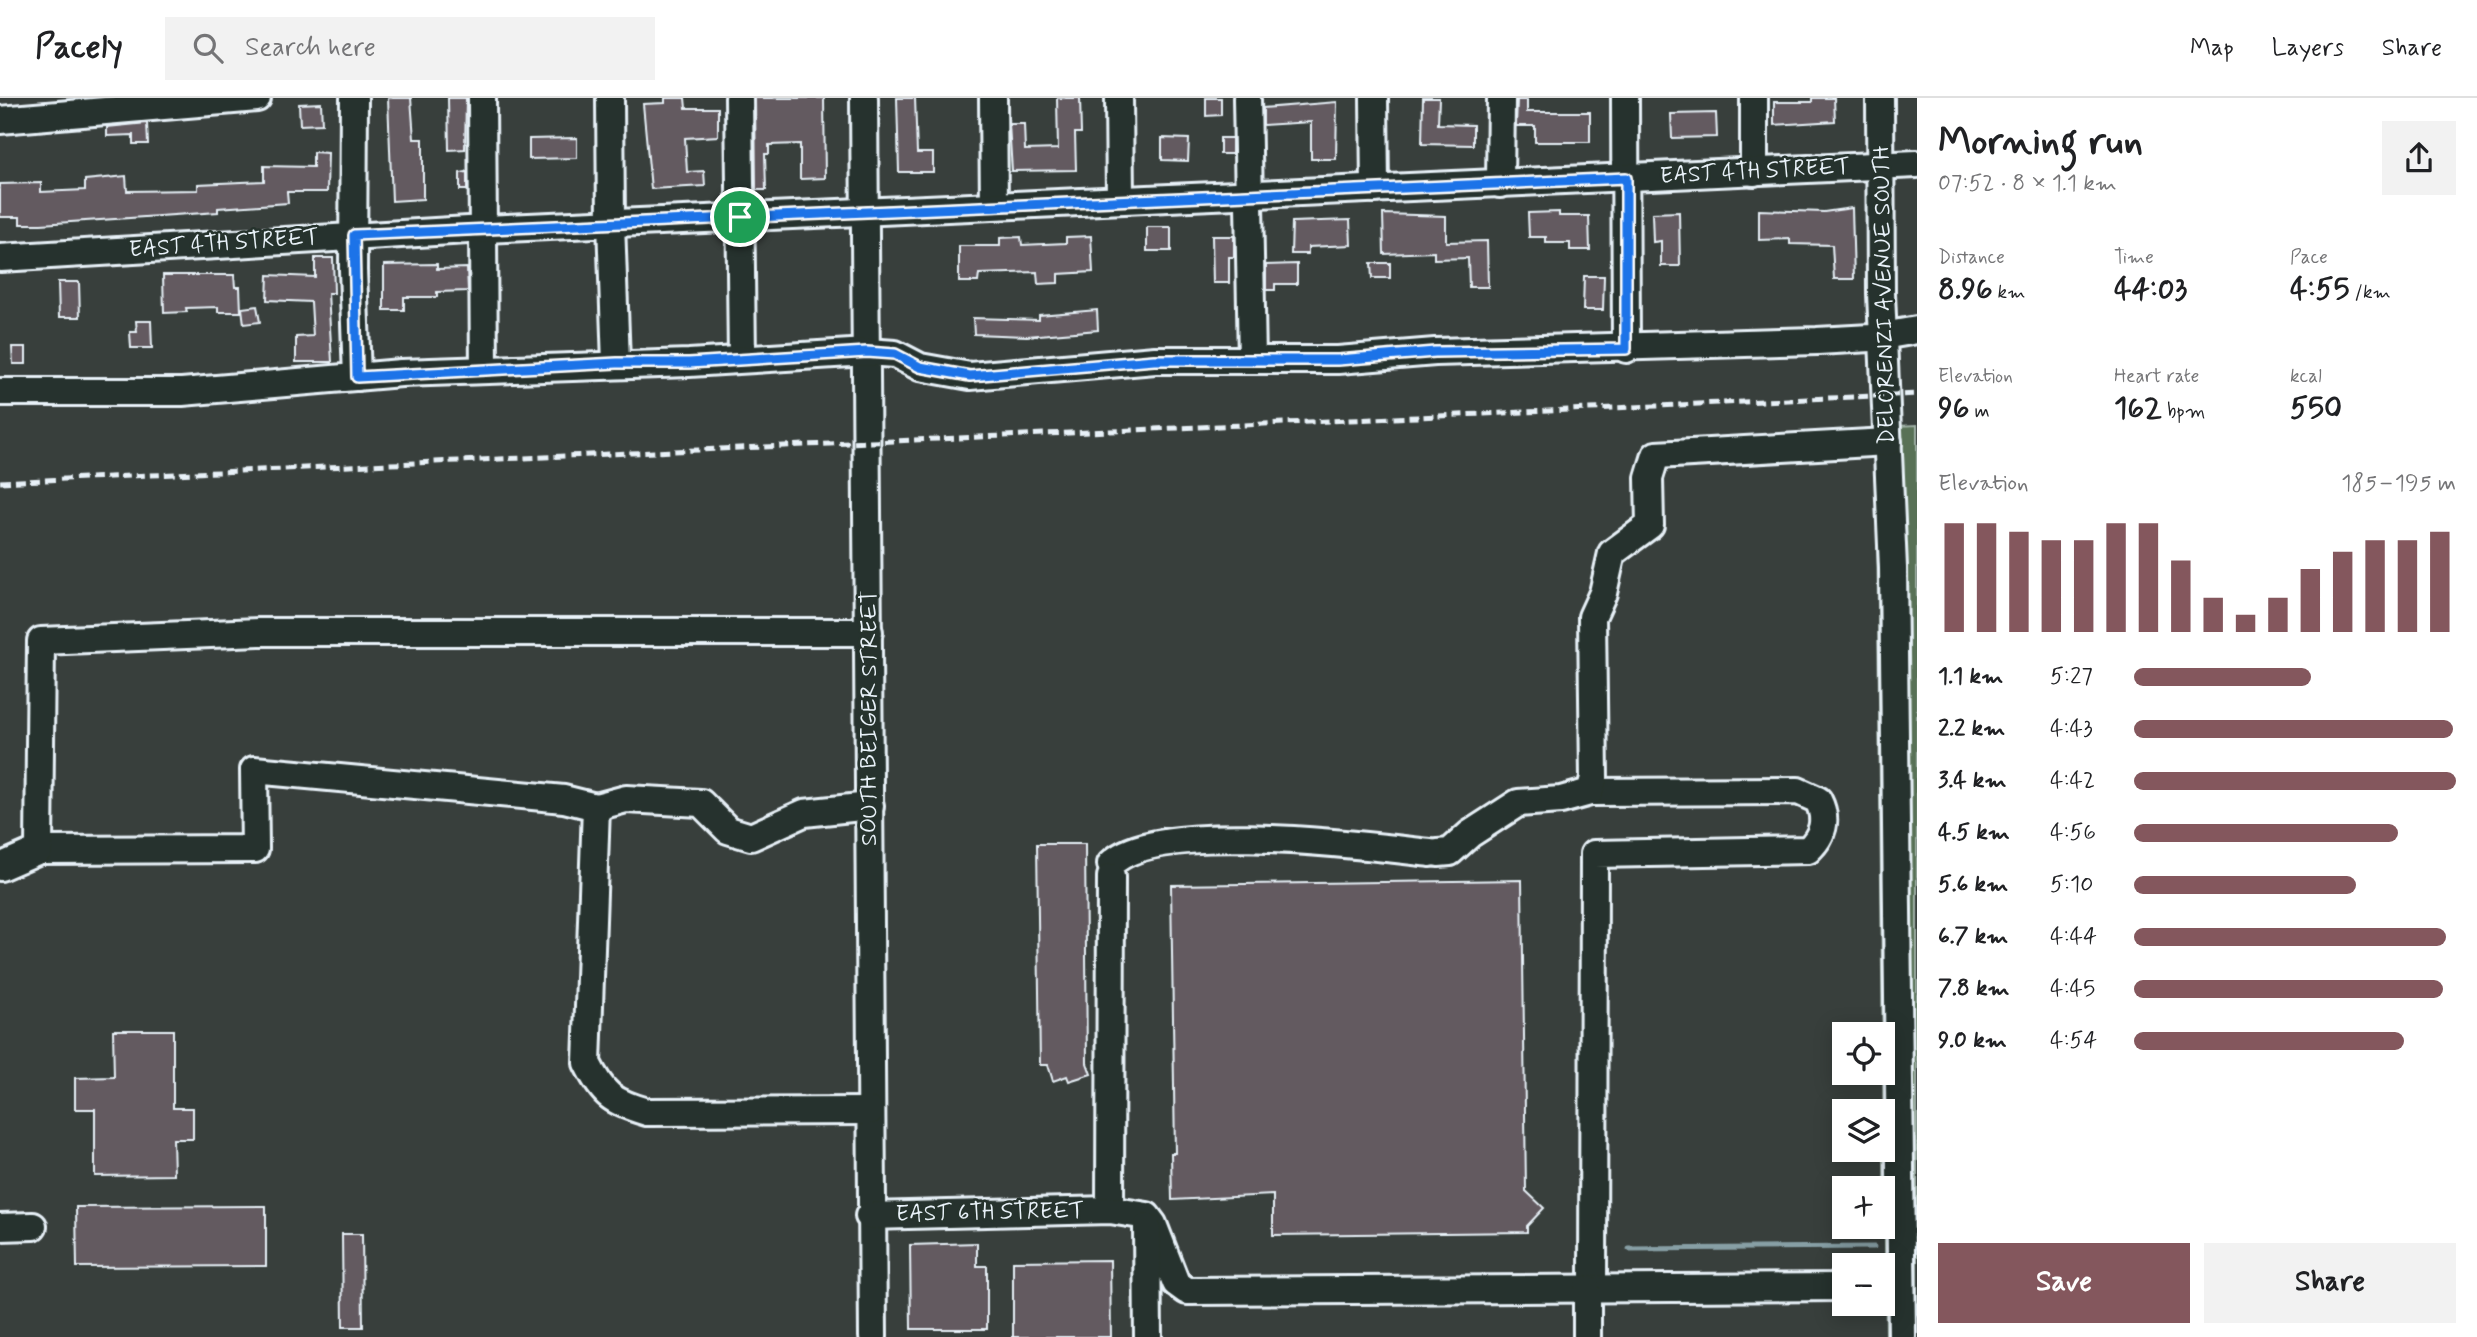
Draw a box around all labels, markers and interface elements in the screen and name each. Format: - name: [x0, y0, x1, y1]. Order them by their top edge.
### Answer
- search box: [165, 17, 655, 80]
- text: Pacely: [35, 26, 123, 70]
- icon: search: [189, 29, 227, 67]
- text: Search here: [245, 31, 376, 65]
- text: Map: [2190, 33, 2234, 64]
- text: Layers: [2272, 33, 2344, 64]
- text: Share: [2382, 33, 2442, 64]
- text: Morning run: [1938, 118, 2143, 167]
- button: share: [2382, 121, 2456, 195]
- street label: DELORENZI AVENUE SOUTH: [1867, 145, 1903, 445]
- street label: EAST 4TH STREET: [1659, 152, 1851, 192]
- text: 07:52 · 8 × 1.1 km: [1938, 169, 2117, 199]
- pin: [710, 187, 770, 247]
- icon: arrive: [721, 198, 759, 236]
- street label: EAST 4TH STREET: [128, 222, 320, 266]
- text: Distance: [1938, 245, 2005, 270]
- text: Time: [2114, 245, 2154, 270]
- text: Pace: [2290, 245, 2328, 270]
- text: 8.96: [1938, 270, 1992, 309]
- text: 44:03: [2114, 270, 2187, 309]
- text: 4:55: [2290, 270, 2349, 309]
- text: km: [1992, 280, 2025, 305]
- text: /km: [2349, 280, 2391, 305]
- text: Elevation: [1938, 364, 2013, 389]
- text: Heart rate: [2114, 364, 2199, 389]
- text: kcal: [2290, 364, 2322, 389]
- text: 96: [1938, 389, 1969, 428]
- text: 162: [2114, 389, 2162, 428]
- text: 550: [2290, 389, 2342, 428]
- text: m: [1969, 399, 1990, 424]
- text: bpm: [2162, 399, 2205, 424]
- text: Elevation: [1938, 469, 2029, 499]
- text: 185–195 m: [2341, 469, 2456, 499]
- street label: SOUTH BEIGER STREET: [855, 590, 885, 846]
- text: 1.1 km: [1938, 662, 2003, 692]
- text: 5:27: [2050, 662, 2093, 692]
- text: 2.2 km: [1938, 714, 2005, 744]
- text: 4:43: [2050, 714, 2093, 744]
- text: 3.4 km: [1938, 766, 2006, 796]
- text: 4:42: [2050, 766, 2095, 796]
- text: 4.5 km: [1938, 818, 2010, 848]
- text: 4:56: [2050, 818, 2096, 848]
- text: 5.6 km: [1938, 870, 2008, 900]
- text: 5:10: [2050, 870, 2093, 900]
- text: 6.7 km: [1938, 922, 2008, 952]
- text: 4:44: [2050, 922, 2097, 952]
- text: 7.8 km: [1938, 974, 2009, 1004]
- text: 4:45: [2050, 974, 2095, 1004]
- map controls: [1832, 1022, 1895, 1316]
- button: locate: [1832, 1022, 1895, 1085]
- text: 9.0 km: [1938, 1026, 2007, 1056]
- text: 4:54: [2050, 1026, 2097, 1056]
- button: layers: [1832, 1099, 1895, 1162]
- button: +: [1832, 1176, 1895, 1239]
- street label: EAST 6TH STREET: [895, 1196, 1085, 1230]
- button: Save: [1938, 1243, 2190, 1323]
- button: Share: [2204, 1243, 2456, 1323]
- button: −: [1832, 1253, 1895, 1316]

